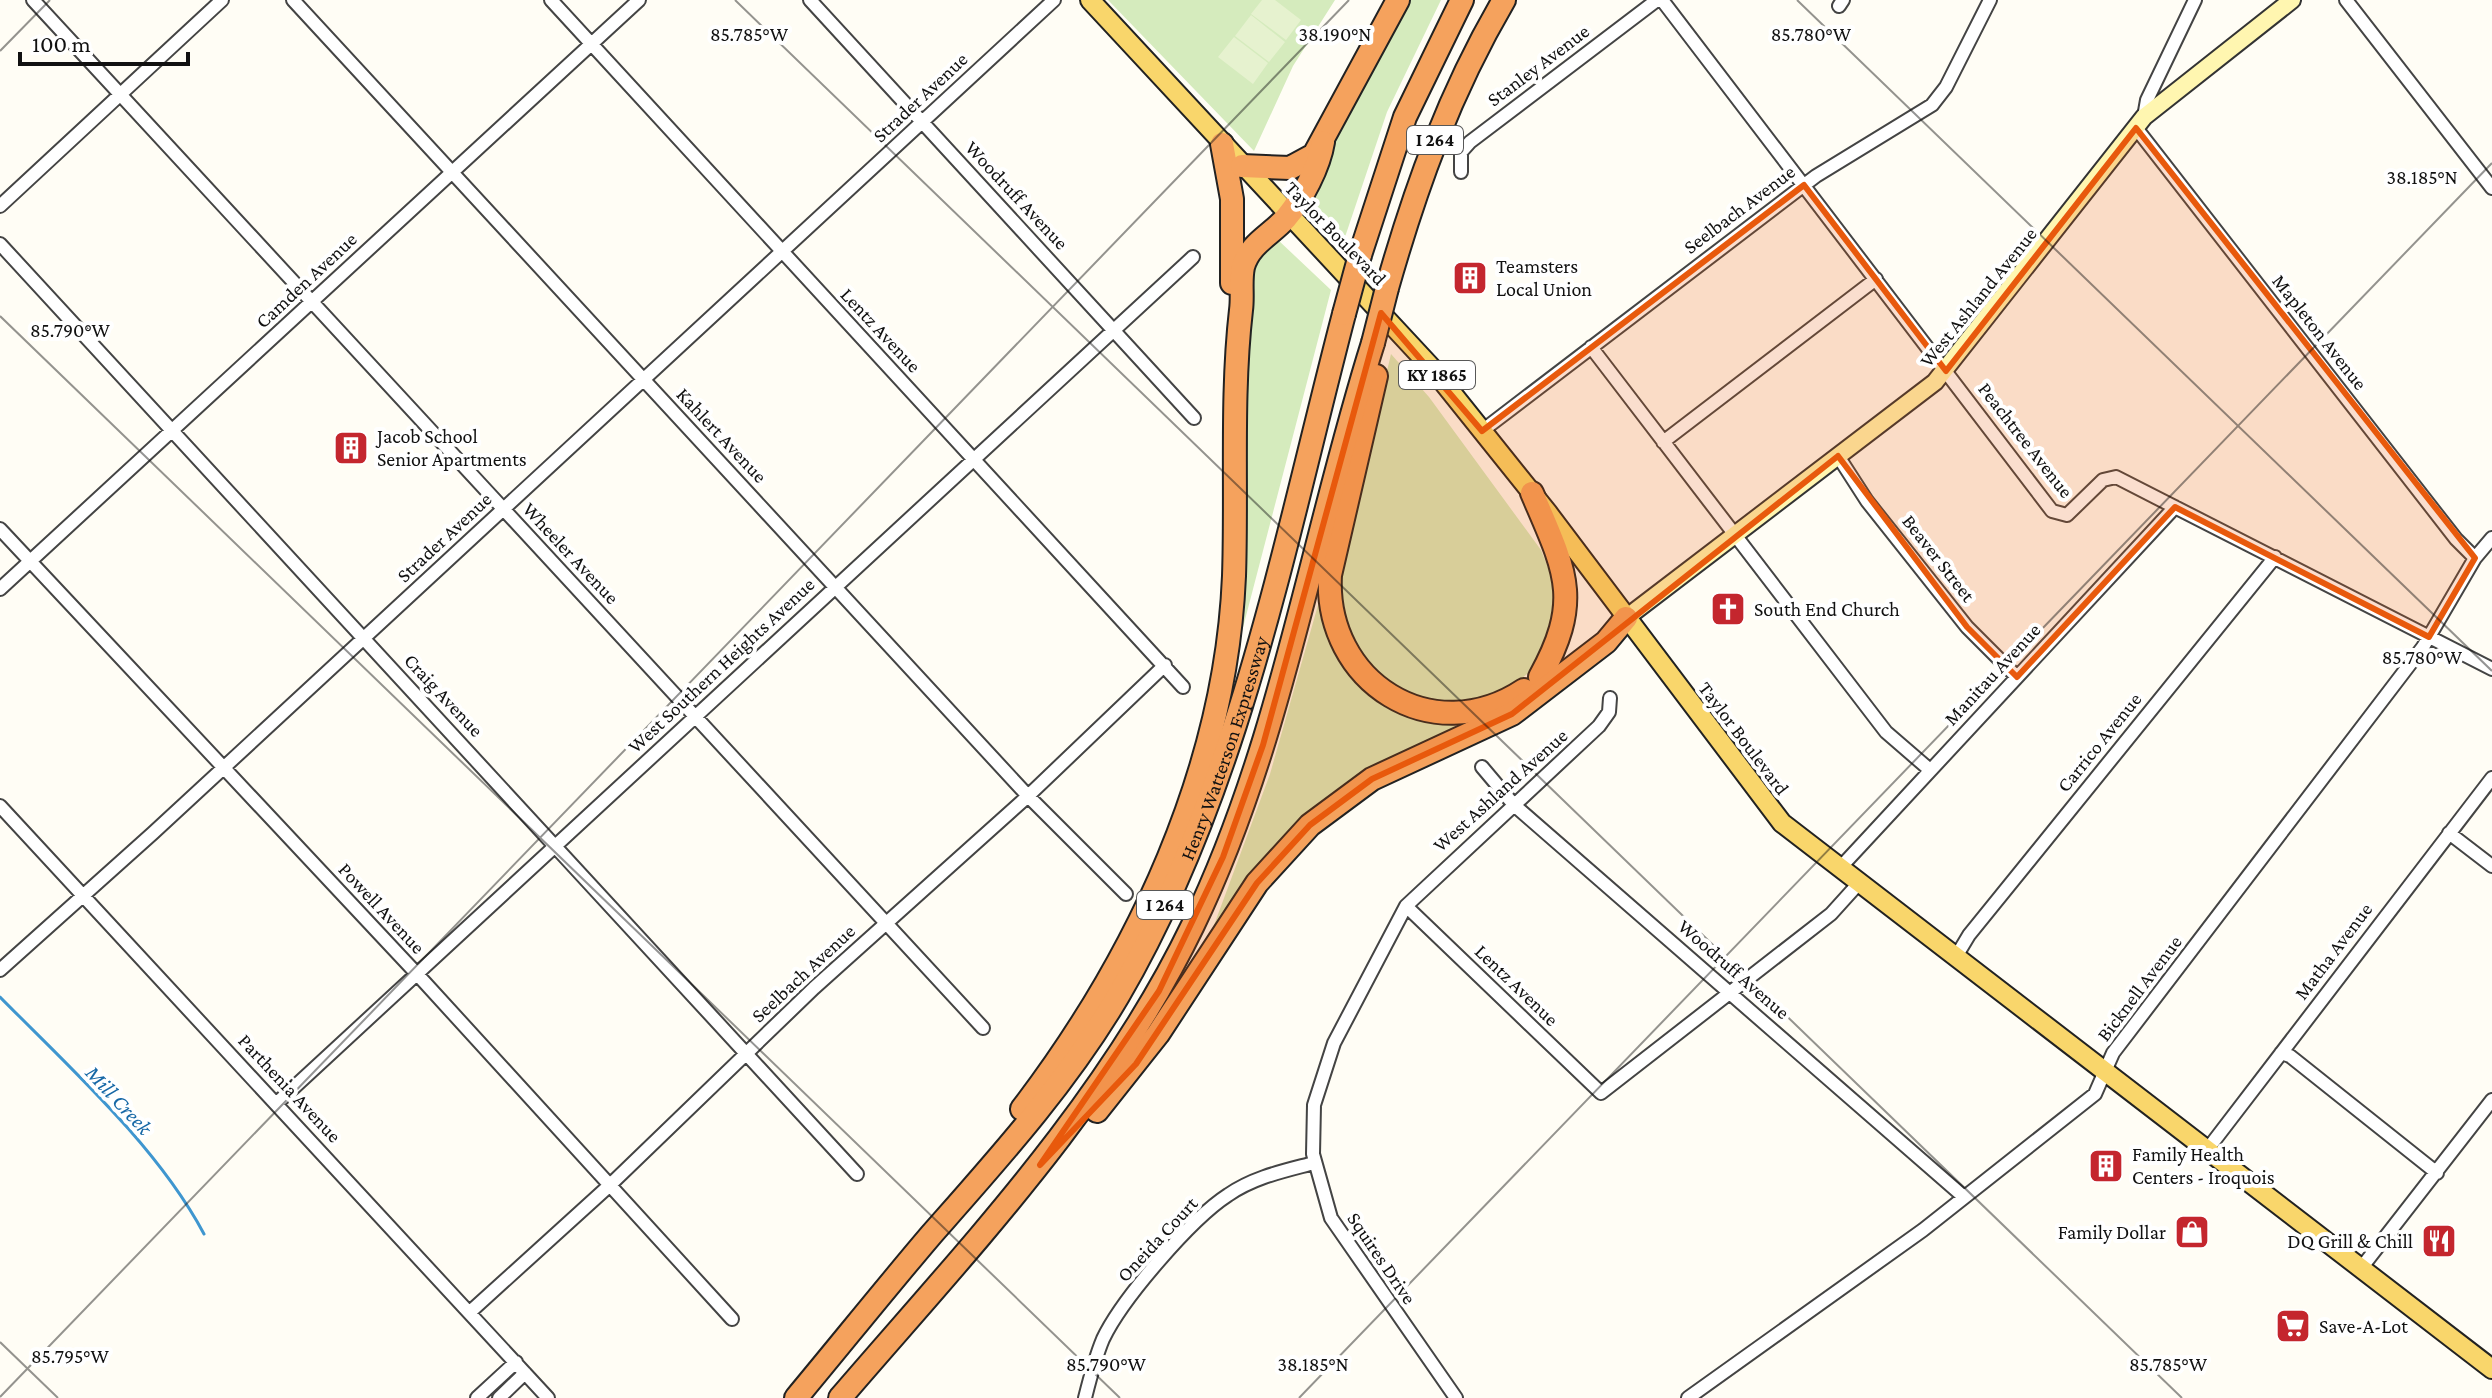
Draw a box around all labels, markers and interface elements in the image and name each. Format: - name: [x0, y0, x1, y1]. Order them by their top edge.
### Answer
- scale bar: [20, 16, 188, 66]
- street label: Stanley Avenue: [1483, 19, 1594, 111]
- text: 85.785°W: [710, 23, 789, 45]
- text: 38.190°N: [1299, 23, 1371, 45]
- text: 85.780°W: [1771, 23, 1852, 45]
- text: 100 m: [32, 30, 91, 57]
- street label: Strader Avenue: [868, 48, 972, 146]
- road number: I 264: [1407, 126, 1463, 154]
- street label: Woodruff Avenue: [961, 136, 1073, 254]
- street label: Seelbach Avenue: [1679, 160, 1799, 258]
- text: 38.185°N: [2386, 166, 2458, 188]
- street label: Taylor Boulevard: [1280, 177, 1391, 290]
- street label: West Ashland Avenue: [1915, 223, 2041, 371]
- street label: Camden Avenue: [251, 228, 361, 332]
- place label: Teamsters Local Union: [1496, 255, 1592, 300]
- building icon: Teamsters Local Union: [1451, 259, 1489, 297]
- street label: Mapleton Avenue: [2267, 270, 2372, 395]
- street label: Lentz Avenue: [836, 283, 926, 377]
- text: 85.790°W: [30, 319, 111, 341]
- road number: KY 1865: [1399, 361, 1475, 389]
- street label: Peachtree Avenue: [1974, 378, 2078, 502]
- street label: Kahlert Avenue: [672, 383, 772, 487]
- place label: Jacob School Senior Apartments: [375, 425, 527, 471]
- building icon: Jacob School Senior Apartments: [332, 429, 370, 467]
- street label: Strader Avenue: [392, 488, 496, 586]
- street label: Wheeler Avenue: [518, 498, 624, 608]
- street label: Beaver Street: [1898, 510, 1980, 606]
- street label: West Southern Heights Avenue: [623, 573, 820, 758]
- church icon: South End Church: [1709, 590, 1747, 628]
- place label: South End Church: [1754, 598, 1900, 620]
- street label: Manitau Avenue: [1939, 618, 2045, 729]
- street label: Henry Watterson Expressway: [1176, 633, 1273, 863]
- text: 85.780°W: [2382, 646, 2463, 668]
- street label: Craig Avenue: [399, 649, 488, 742]
- street label: Taylor Boulevard: [1694, 677, 1794, 800]
- street label: Carrico Avenue: [2052, 688, 2146, 796]
- street label: West Ashland Avenue: [1428, 724, 1572, 856]
- street label: Powell Avenue: [334, 858, 430, 958]
- road number: I 264: [1137, 891, 1193, 919]
- street label: Matha Avenue: [2290, 898, 2377, 1004]
- street label: Woodruff Avenue: [1674, 915, 1794, 1023]
- street label: Seelbach Avenue: [747, 919, 859, 1027]
- street label: Bicknell Avenue: [2092, 931, 2186, 1045]
- street label: Lentz Avenue: [1471, 940, 1563, 1030]
- street label: Parthenia Avenue: [234, 1029, 346, 1147]
- water label: Mill Creek: [80, 1059, 158, 1141]
- place label: Family Health Centers - Iroquois: [2132, 1143, 2275, 1189]
- building icon: Family Health Centers - Iroquois: [2087, 1147, 2125, 1185]
- street label: Oneida Court: [1112, 1192, 1202, 1286]
- street label: Squires Drive: [1342, 1208, 1421, 1309]
- shop icon: Family Dollar: [2173, 1213, 2211, 1251]
- place label: Family Dollar: [2058, 1221, 2166, 1244]
- restaurant icon: DQ Grill & Chill: [2420, 1222, 2458, 1260]
- place label: DQ Grill & Chill: [2287, 1230, 2413, 1252]
- supermarket icon: Save-A-Lot: [2274, 1307, 2312, 1345]
- place label: Save-A-Lot: [2319, 1315, 2408, 1337]
- text: 85.795°W: [31, 1345, 109, 1367]
- text: 85.790°W: [1066, 1353, 1147, 1375]
- text: 38.185°N: [1277, 1353, 1349, 1375]
- text: 85.785°W: [2129, 1353, 2208, 1375]

